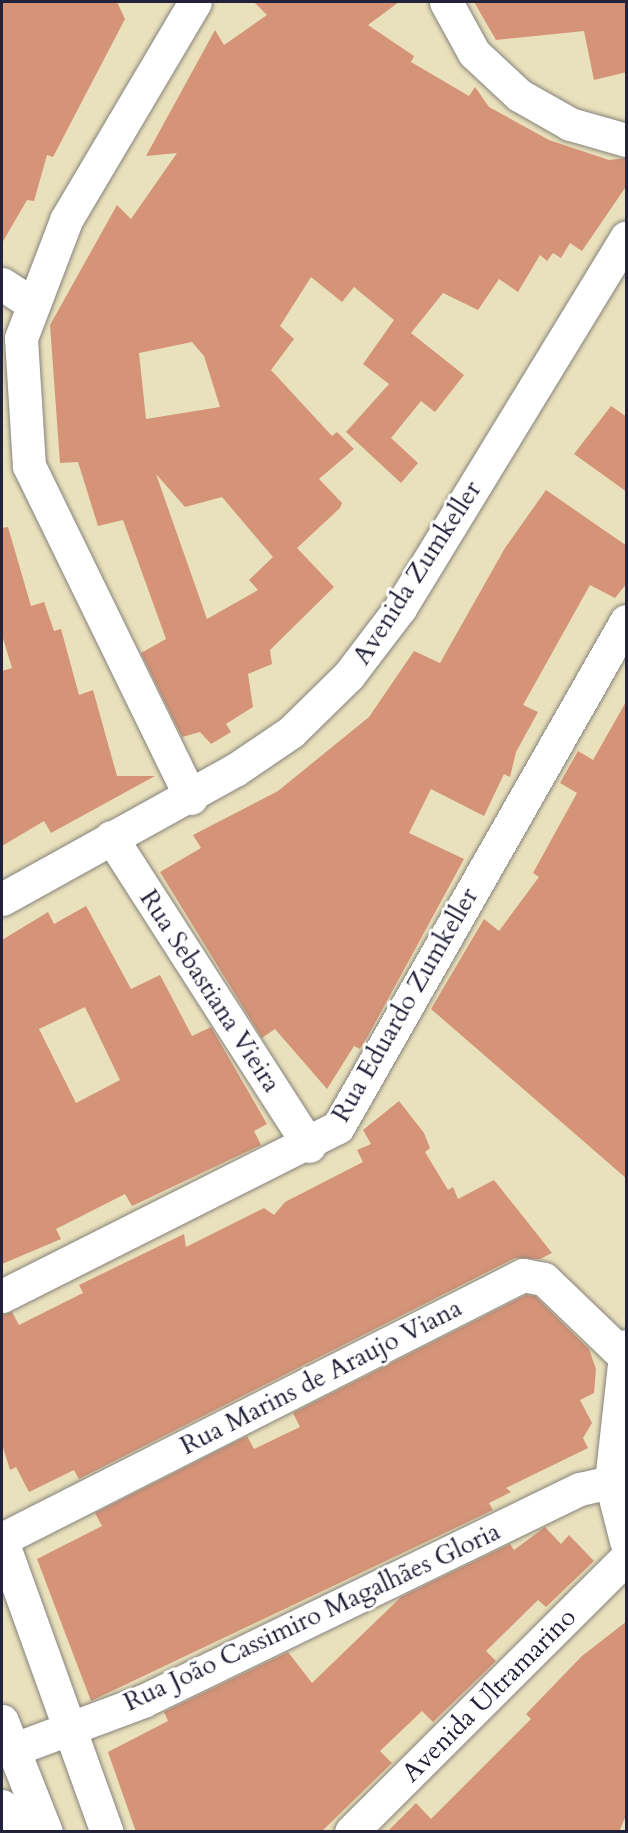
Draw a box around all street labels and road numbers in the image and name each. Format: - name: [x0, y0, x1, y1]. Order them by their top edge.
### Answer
- street label: Avenida Zumkeller: [346, 475, 488, 671]
- street label: Rua Eduardo Zumkeller: [325, 882, 485, 1128]
- street label: Rua Sebastiana Vieira: [133, 884, 287, 1098]
- street label: Rua Marins de Araujo Viana: [175, 1292, 467, 1462]
- street label: Rua João Cassimiro Magalhães Gloria: [119, 1516, 505, 1718]
- street label: Avenida Ultramarino: [396, 1602, 582, 1788]

